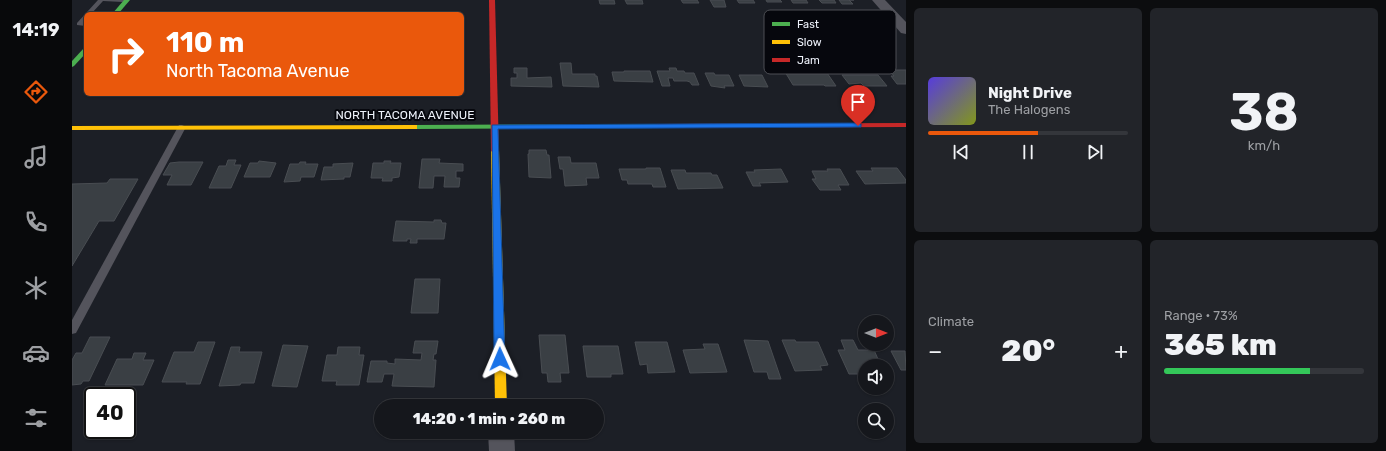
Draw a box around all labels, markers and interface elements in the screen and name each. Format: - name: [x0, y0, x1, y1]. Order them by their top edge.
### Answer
- legend: [764, 10, 896, 74]
- text: Fast: [797, 18, 820, 31]
- text: 14:19: [13, 19, 59, 41]
- text: 110 m: [166, 26, 244, 59]
- icon: right: [100, 28, 152, 80]
- text: Slow: [797, 36, 822, 49]
- text: Jam: [797, 54, 820, 67]
- text: North Tacoma Avenue: [166, 60, 350, 82]
- icon: directions: [22, 78, 50, 106]
- text: 38: [1229, 81, 1299, 143]
- text: Night Drive: [988, 84, 1072, 102]
- pin: [841, 85, 875, 126]
- icon: arrive: [847, 91, 869, 113]
- text: The Halogens: [988, 102, 1070, 117]
- street label: NORTH TACOMA AVENUE: [336, 108, 474, 122]
- text: km/h: [1248, 138, 1280, 153]
- icon: previous: [950, 141, 972, 163]
- icon: pause: [1017, 141, 1039, 163]
- icon: next: [1084, 141, 1106, 163]
- icon: music: [22, 143, 50, 171]
- icon: phone: [22, 208, 50, 236]
- icon: climate: [22, 274, 50, 302]
- text: Range · 73%: [1164, 308, 1238, 323]
- text: Climate: [928, 314, 974, 329]
- north arrow: [858, 315, 894, 351]
- map controls: [858, 315, 894, 439]
- text: 365 km: [1164, 327, 1277, 363]
- text: 20°: [1001, 333, 1055, 369]
- position arrow: [479, 338, 521, 380]
- text: −: [928, 338, 942, 365]
- text: +: [1114, 338, 1128, 365]
- icon: car: [22, 339, 50, 367]
- button: sound: [858, 359, 894, 395]
- speed limit sign: 40: [84, 387, 136, 439]
- button: search: [858, 403, 894, 439]
- icon: filters: [22, 404, 50, 432]
- text: 14:20 · 1 min · 260 m: [413, 410, 565, 428]

